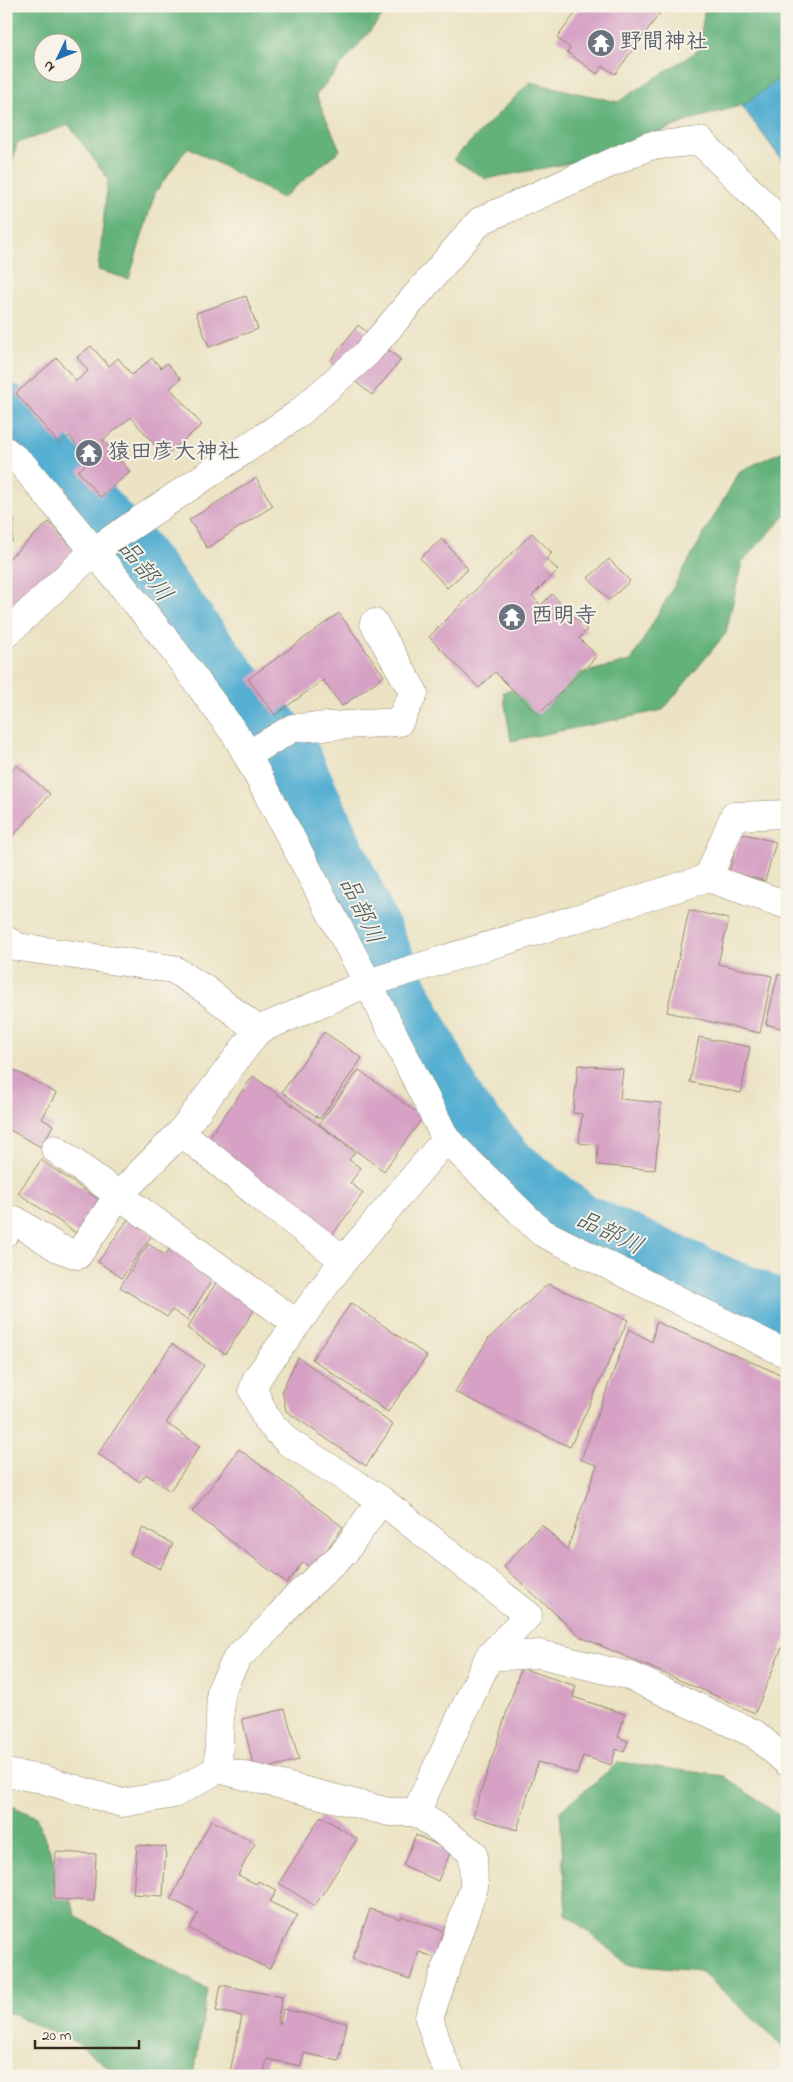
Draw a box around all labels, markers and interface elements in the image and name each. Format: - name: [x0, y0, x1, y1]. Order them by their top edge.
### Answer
- place label: 野間神社: [620, 27, 708, 59]
- temple icon: 野間神社: [586, 28, 616, 58]
- north arrow: [32, 32, 82, 82]
- text: N: [39, 55, 60, 76]
- place label: 猿田彦大神社: [108, 437, 240, 469]
- temple icon: 猿田彦大神社: [74, 438, 104, 468]
- water label: 品部川: [108, 533, 180, 611]
- place label: 西明寺: [531, 601, 597, 633]
- temple icon: 西明寺: [497, 602, 527, 632]
- water label: 品部川: [329, 871, 391, 951]
- water label: 品部川: [569, 1202, 649, 1266]
- scale bar: [35, 2017, 139, 2049]
- text: 20 m: [42, 2025, 72, 2047]

